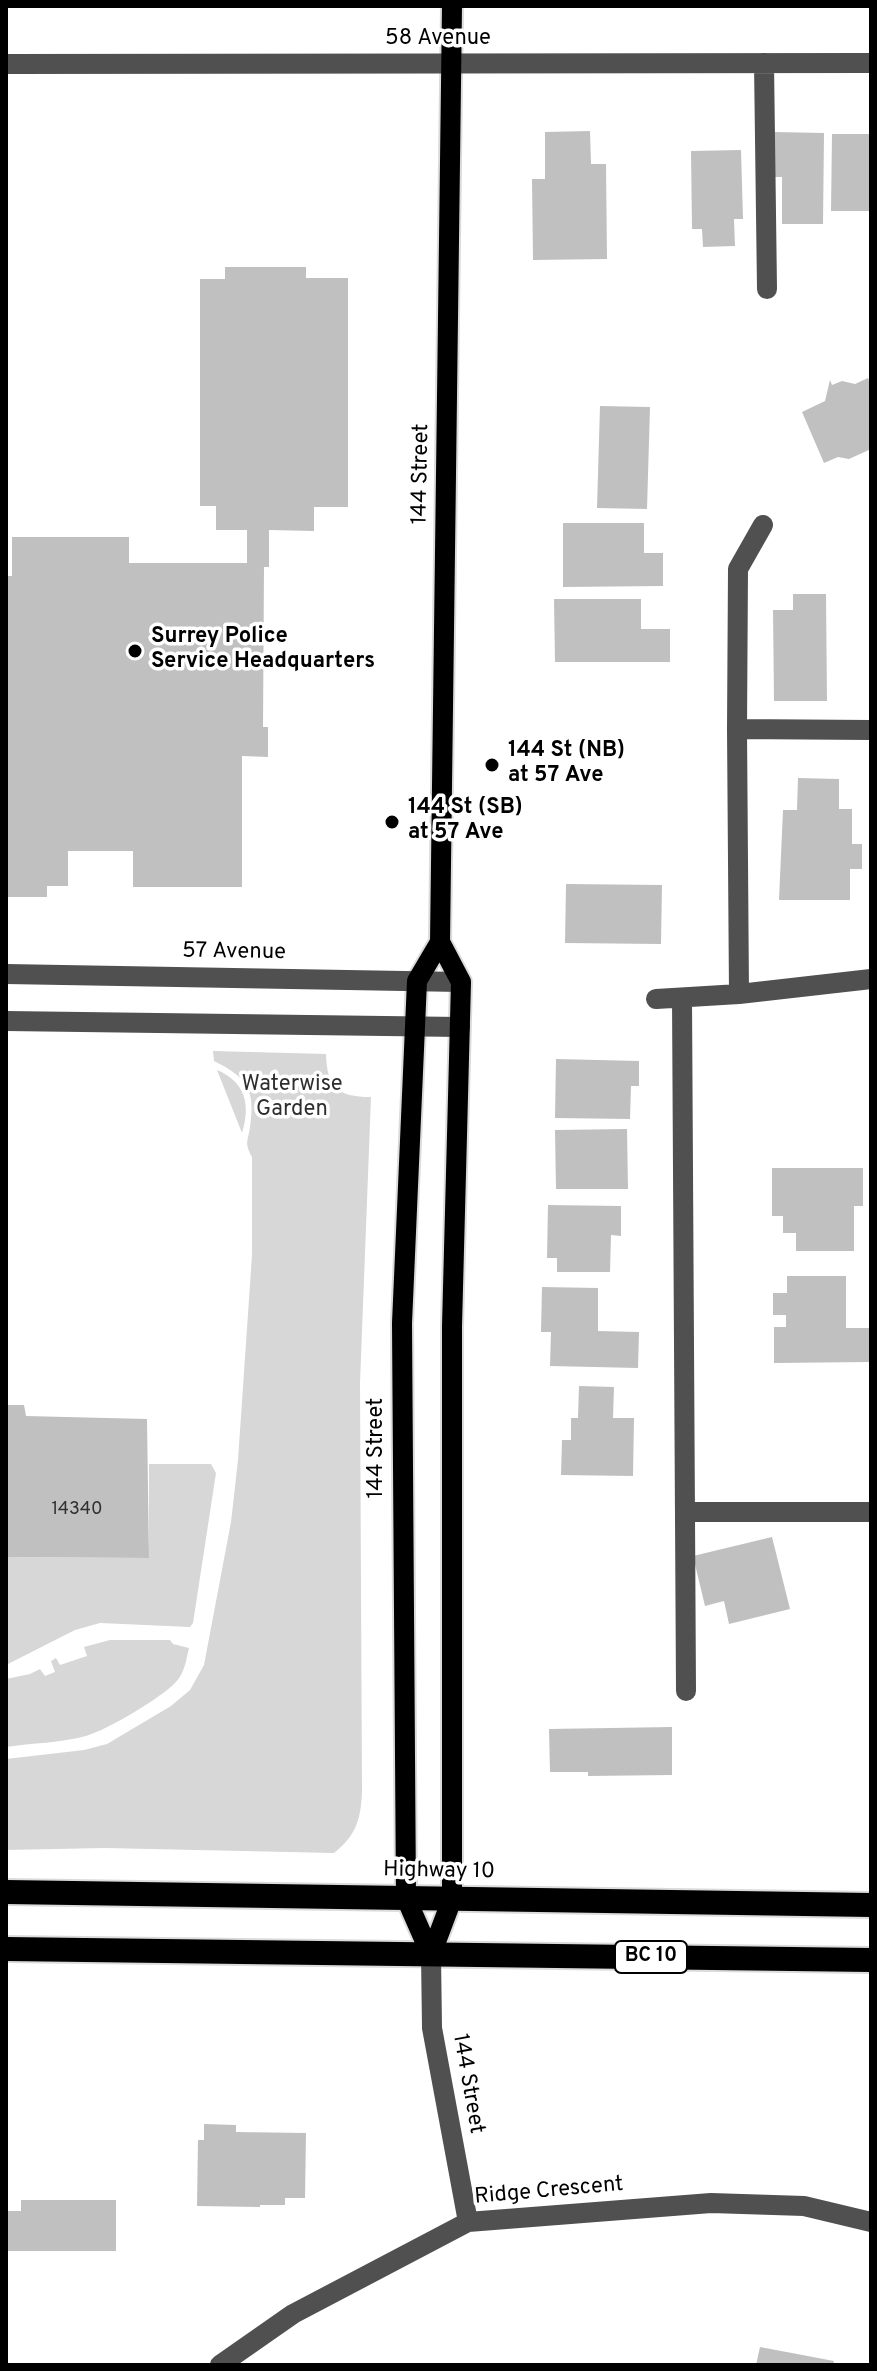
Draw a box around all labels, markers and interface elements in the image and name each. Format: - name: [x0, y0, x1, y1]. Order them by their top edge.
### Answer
- street label: 58 Avenue: [385, 27, 491, 53]
- street label: 144 Street: [408, 423, 436, 525]
- place label: Surrey Police Service Headquarters: [151, 625, 375, 676]
- marker: Surrey Police Service Headquarters: [126, 642, 144, 660]
- place label: 144 St (NB) at 57 Ave: [508, 739, 625, 790]
- marker: 144 St (NB) at 57 Ave: [483, 756, 501, 774]
- place label: 144 St (SB) at 57 Ave: [408, 796, 523, 848]
- marker: 144 St (SB) at 57 Ave: [383, 813, 401, 831]
- street label: 57 Avenue: [182, 939, 286, 967]
- park label: Waterwise Garden: [241, 1073, 343, 1124]
- street label: 144 Street: [365, 1398, 391, 1498]
- house number: 14340: [51, 1499, 103, 1521]
- street label: Highway 10: [383, 1858, 495, 1886]
- road number: BC 10: [615, 1941, 687, 1973]
- street label: 144 Street: [445, 2032, 489, 2136]
- street label: Ridge Crescent: [473, 2172, 625, 2212]

